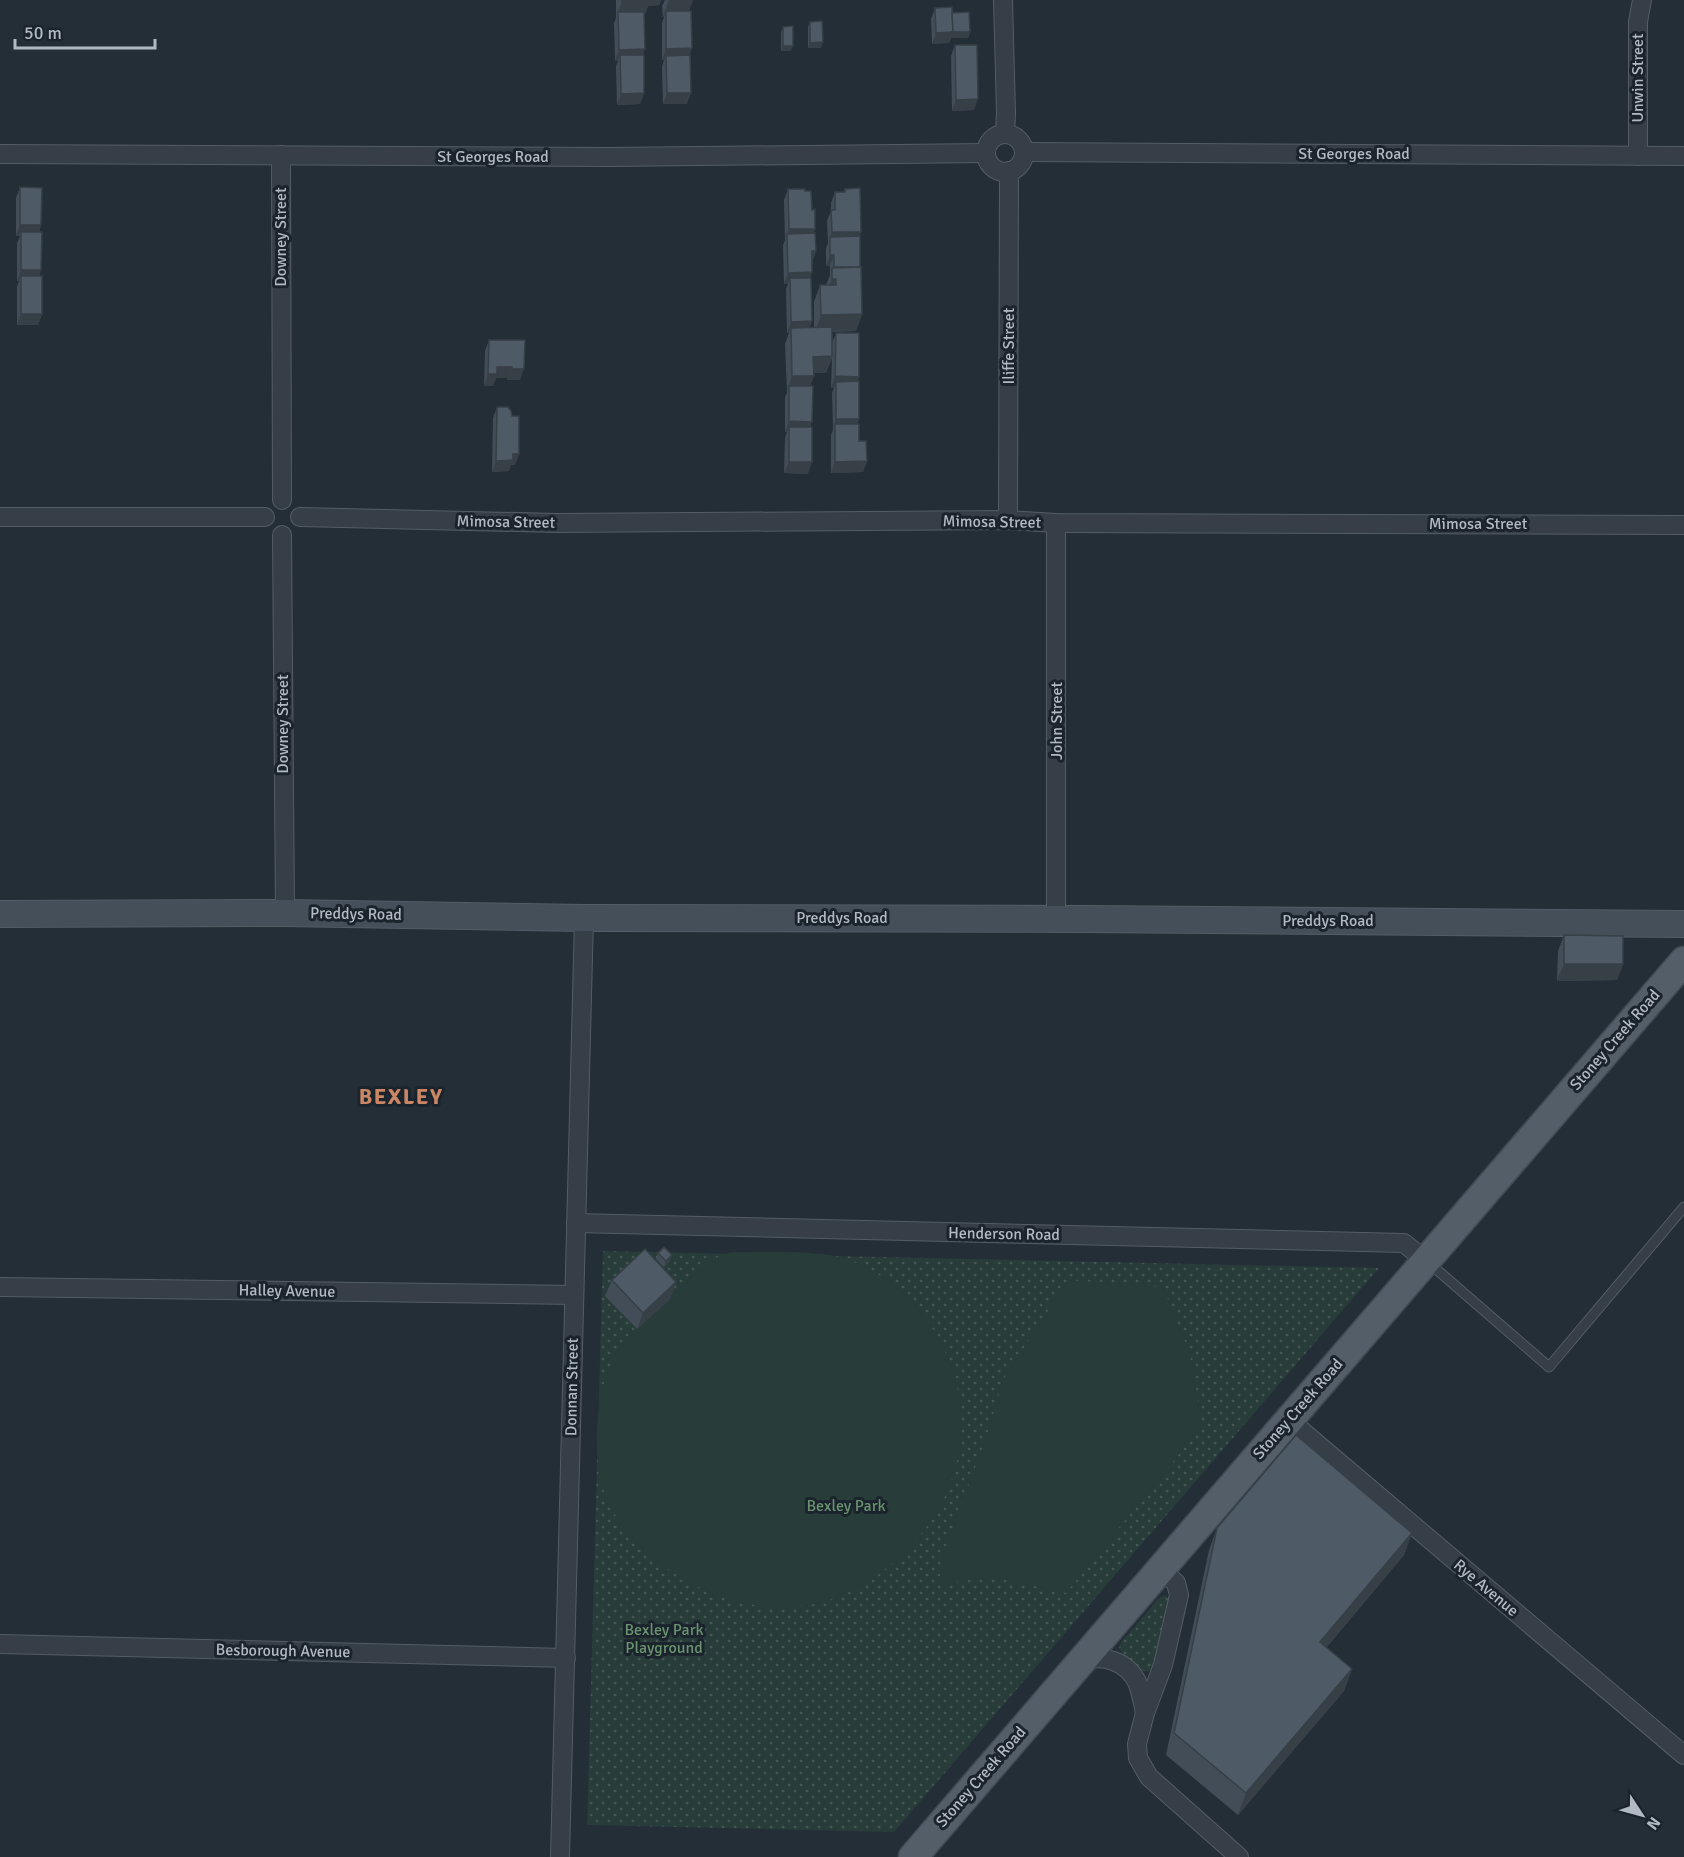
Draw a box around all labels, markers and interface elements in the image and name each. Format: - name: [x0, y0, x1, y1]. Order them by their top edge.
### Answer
- scale bar: [15, 12, 154, 50]
- text: 50 m: [24, 22, 62, 44]
- street label: Unwin Street: [1628, 33, 1648, 123]
- street label: St Georges Road: [1298, 144, 1410, 164]
- street label: St Georges Road: [437, 147, 549, 167]
- street label: Downey Street: [271, 187, 291, 287]
- street label: Iliffe Street: [999, 307, 1019, 384]
- street label: Mimosa Street: [457, 511, 556, 533]
- street label: Mimosa Street: [943, 511, 1042, 533]
- street label: Mimosa Street: [1429, 514, 1528, 534]
- street label: Downey Street: [273, 674, 293, 774]
- street label: John Street: [1047, 682, 1067, 760]
- street label: Preddys Road: [310, 903, 402, 925]
- street label: Preddys Road: [796, 908, 888, 928]
- street label: Preddys Road: [1282, 911, 1374, 931]
- street label: Stoney Creek Road: [1566, 985, 1664, 1095]
- district label: BEXLEY: [359, 1083, 443, 1110]
- street label: Henderson Road: [948, 1223, 1060, 1245]
- street label: Halley Avenue: [238, 1280, 336, 1302]
- street label: Donnan Street: [561, 1337, 583, 1436]
- street label: Stoney Creek Road: [1249, 1354, 1347, 1464]
- park label: Bexley Park: [806, 1496, 886, 1516]
- street label: Rye Avenue: [1450, 1555, 1522, 1621]
- park label: Bexley Park Playground: [624, 1620, 704, 1658]
- street label: Besborough Avenue: [215, 1640, 351, 1662]
- street label: Stoney Creek Road: [932, 1722, 1030, 1832]
- north arrow: [1612, 1785, 1672, 1845]
- text: N: [1642, 1813, 1665, 1834]

